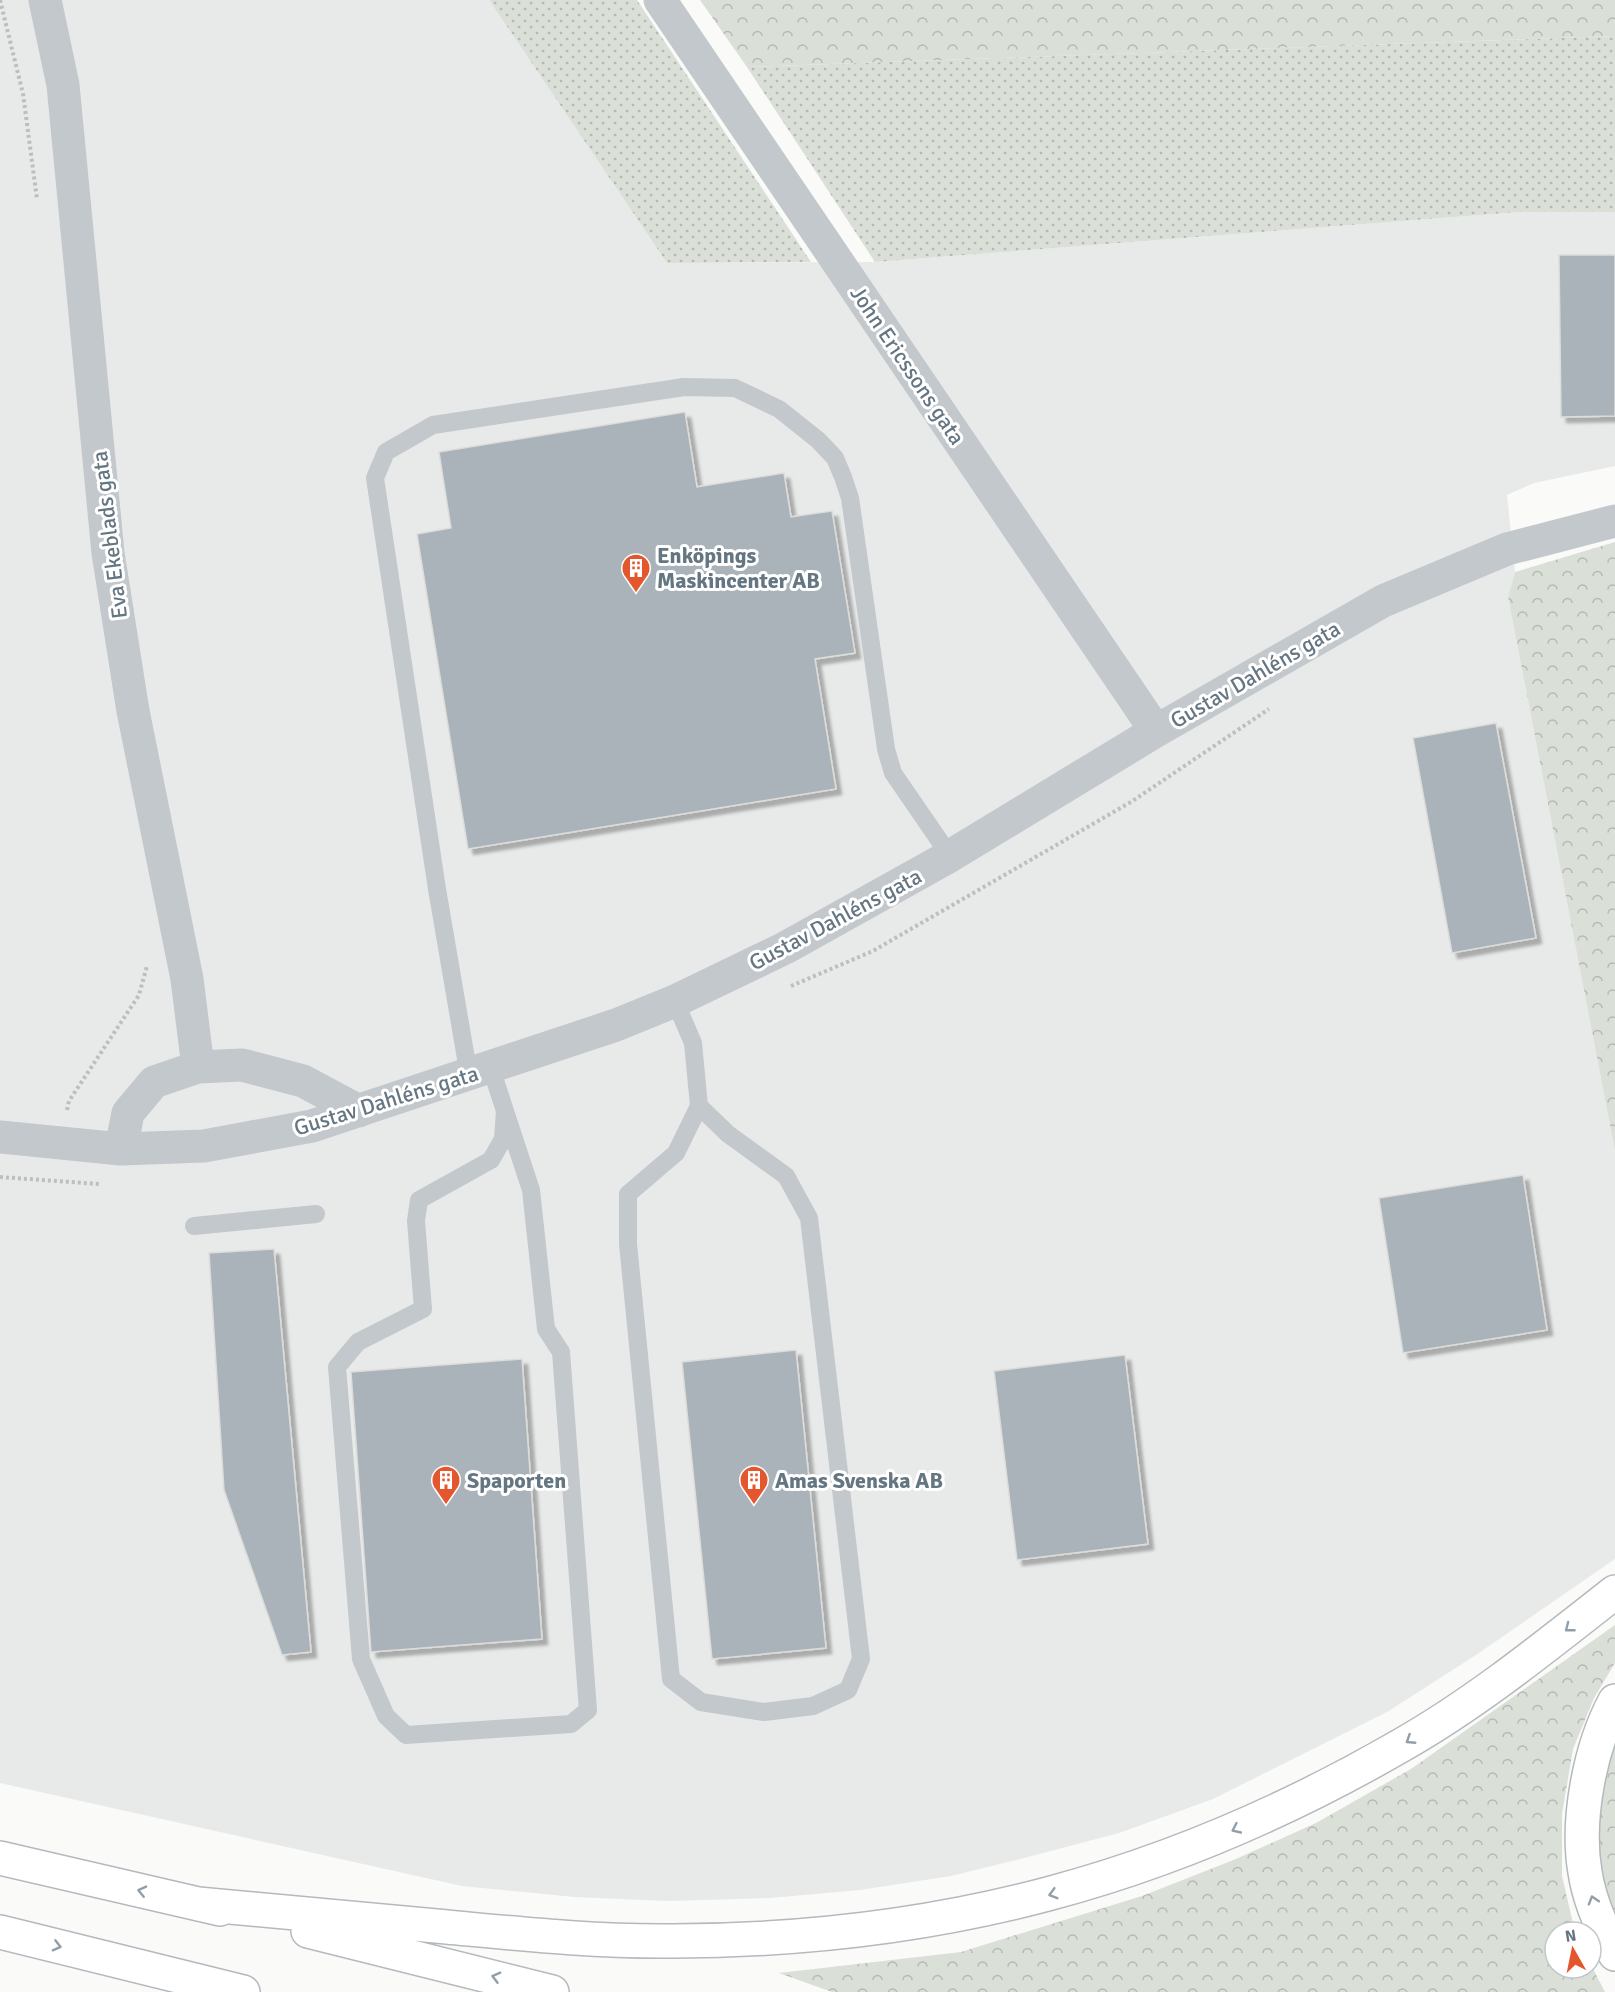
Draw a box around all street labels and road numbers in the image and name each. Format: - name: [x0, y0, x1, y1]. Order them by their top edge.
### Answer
- street label: John Ericssons gata: [844, 281, 971, 450]
- street label: Eva Ekeblads gata: [86, 450, 133, 620]
- street label: Gustav Dahléns gata: [1166, 615, 1345, 734]
- street label: Gustav Dahléns gata: [744, 863, 926, 976]
- street label: Gustav Dahléns gata: [291, 1060, 482, 1141]

